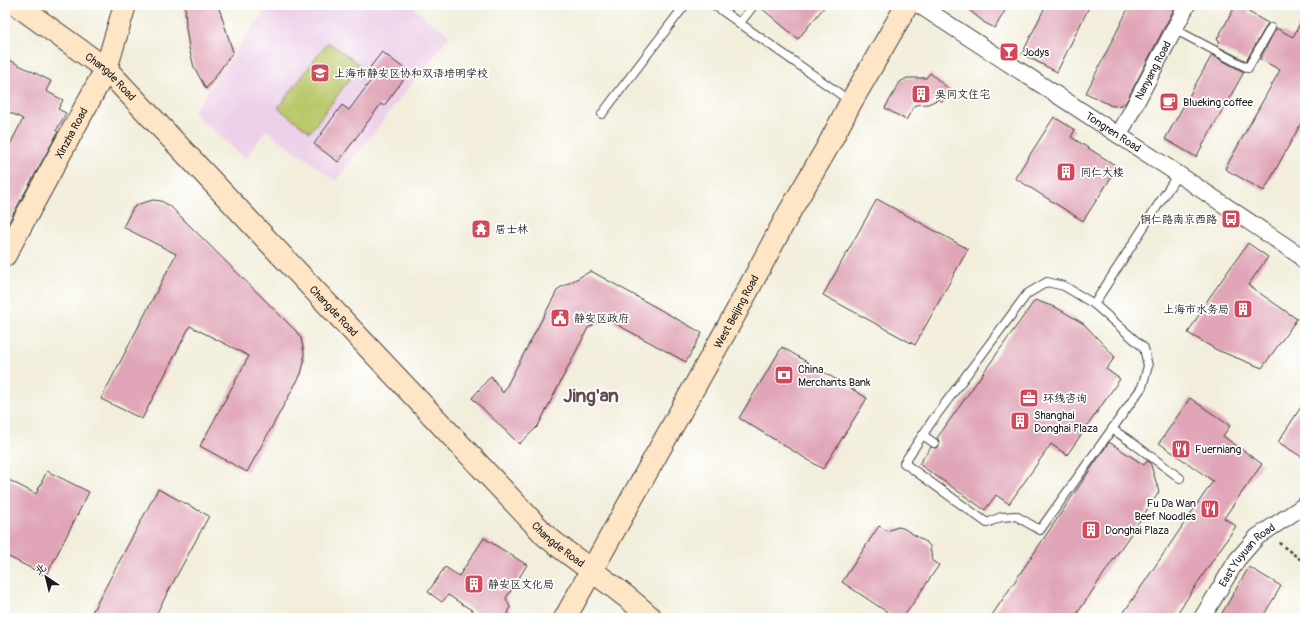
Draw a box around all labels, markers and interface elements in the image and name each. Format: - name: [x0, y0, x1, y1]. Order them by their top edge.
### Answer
- street label: Nanyang Road: [1133, 39, 1174, 102]
- bar icon: Jodys: [998, 41, 1020, 63]
- place label: Jodys: [1023, 46, 1049, 59]
- street label: Changde Road: [82, 50, 138, 103]
- school or university icon: 上海市静安区协和双语培明学校: [309, 62, 331, 84]
- place label: 上海市静安区协和双语培明学校: [334, 67, 488, 80]
- building icon: 吴同文住宅: [910, 83, 932, 105]
- place label: 吴同文住宅: [935, 88, 990, 101]
- cafe icon: Blueking coffee: [1158, 91, 1180, 113]
- place label: Blueking coffee: [1183, 96, 1253, 109]
- street label: Xinzha Road: [53, 106, 91, 161]
- street label: Tongren Road: [1083, 109, 1143, 155]
- building icon: 同仁大楼: [1055, 161, 1077, 183]
- place label: 同仁大楼: [1080, 166, 1124, 179]
- bus stop icon: 铜仁路南京西路: [1220, 208, 1242, 230]
- place label: 铜仁路南京西路: [1140, 213, 1217, 226]
- temple icon: 居士林: [470, 218, 492, 240]
- place label: 居士林: [495, 223, 528, 236]
- street label: West Beijing Road: [711, 273, 762, 351]
- street label: Changde Road: [307, 283, 360, 339]
- building icon: 上海市水务局: [1232, 298, 1254, 320]
- place label: 上海市水务局: [1163, 303, 1229, 316]
- public building icon: 静安区政府: [549, 307, 571, 329]
- place label: 静安区政府: [574, 312, 629, 325]
- place label: China Merchants Bank: [798, 363, 871, 389]
- bank icon: China Merchants Bank: [773, 364, 795, 386]
- district label: Jing'an: [563, 384, 619, 408]
- office icon: 环线咨询: [1018, 387, 1040, 409]
- place label: 环线咨询: [1043, 392, 1087, 405]
- place label: Shanghai Donghai Plaza: [1034, 409, 1098, 435]
- building icon: Shanghai Donghai Plaza: [1009, 410, 1031, 432]
- restaurant icon: Fuerniang: [1170, 438, 1192, 460]
- place label: Fuerniang: [1195, 443, 1242, 456]
- place label: Fu Da Wan Beef Noodles: [1134, 497, 1196, 523]
- restaurant icon: Fu Da Wan Beef Noodles: [1199, 498, 1221, 520]
- street label: Changde Road: [529, 519, 587, 570]
- building icon: Donghai Plaza: [1080, 519, 1102, 541]
- street label: East Yuyuan Road: [1216, 521, 1278, 589]
- place label: Donghai Plaza: [1105, 524, 1169, 537]
- north arrow: [26, 557, 66, 597]
- text: 北: [32, 561, 49, 578]
- building icon: 静安区文化局: [463, 573, 485, 595]
- place label: 静安区文化局: [488, 578, 554, 591]

